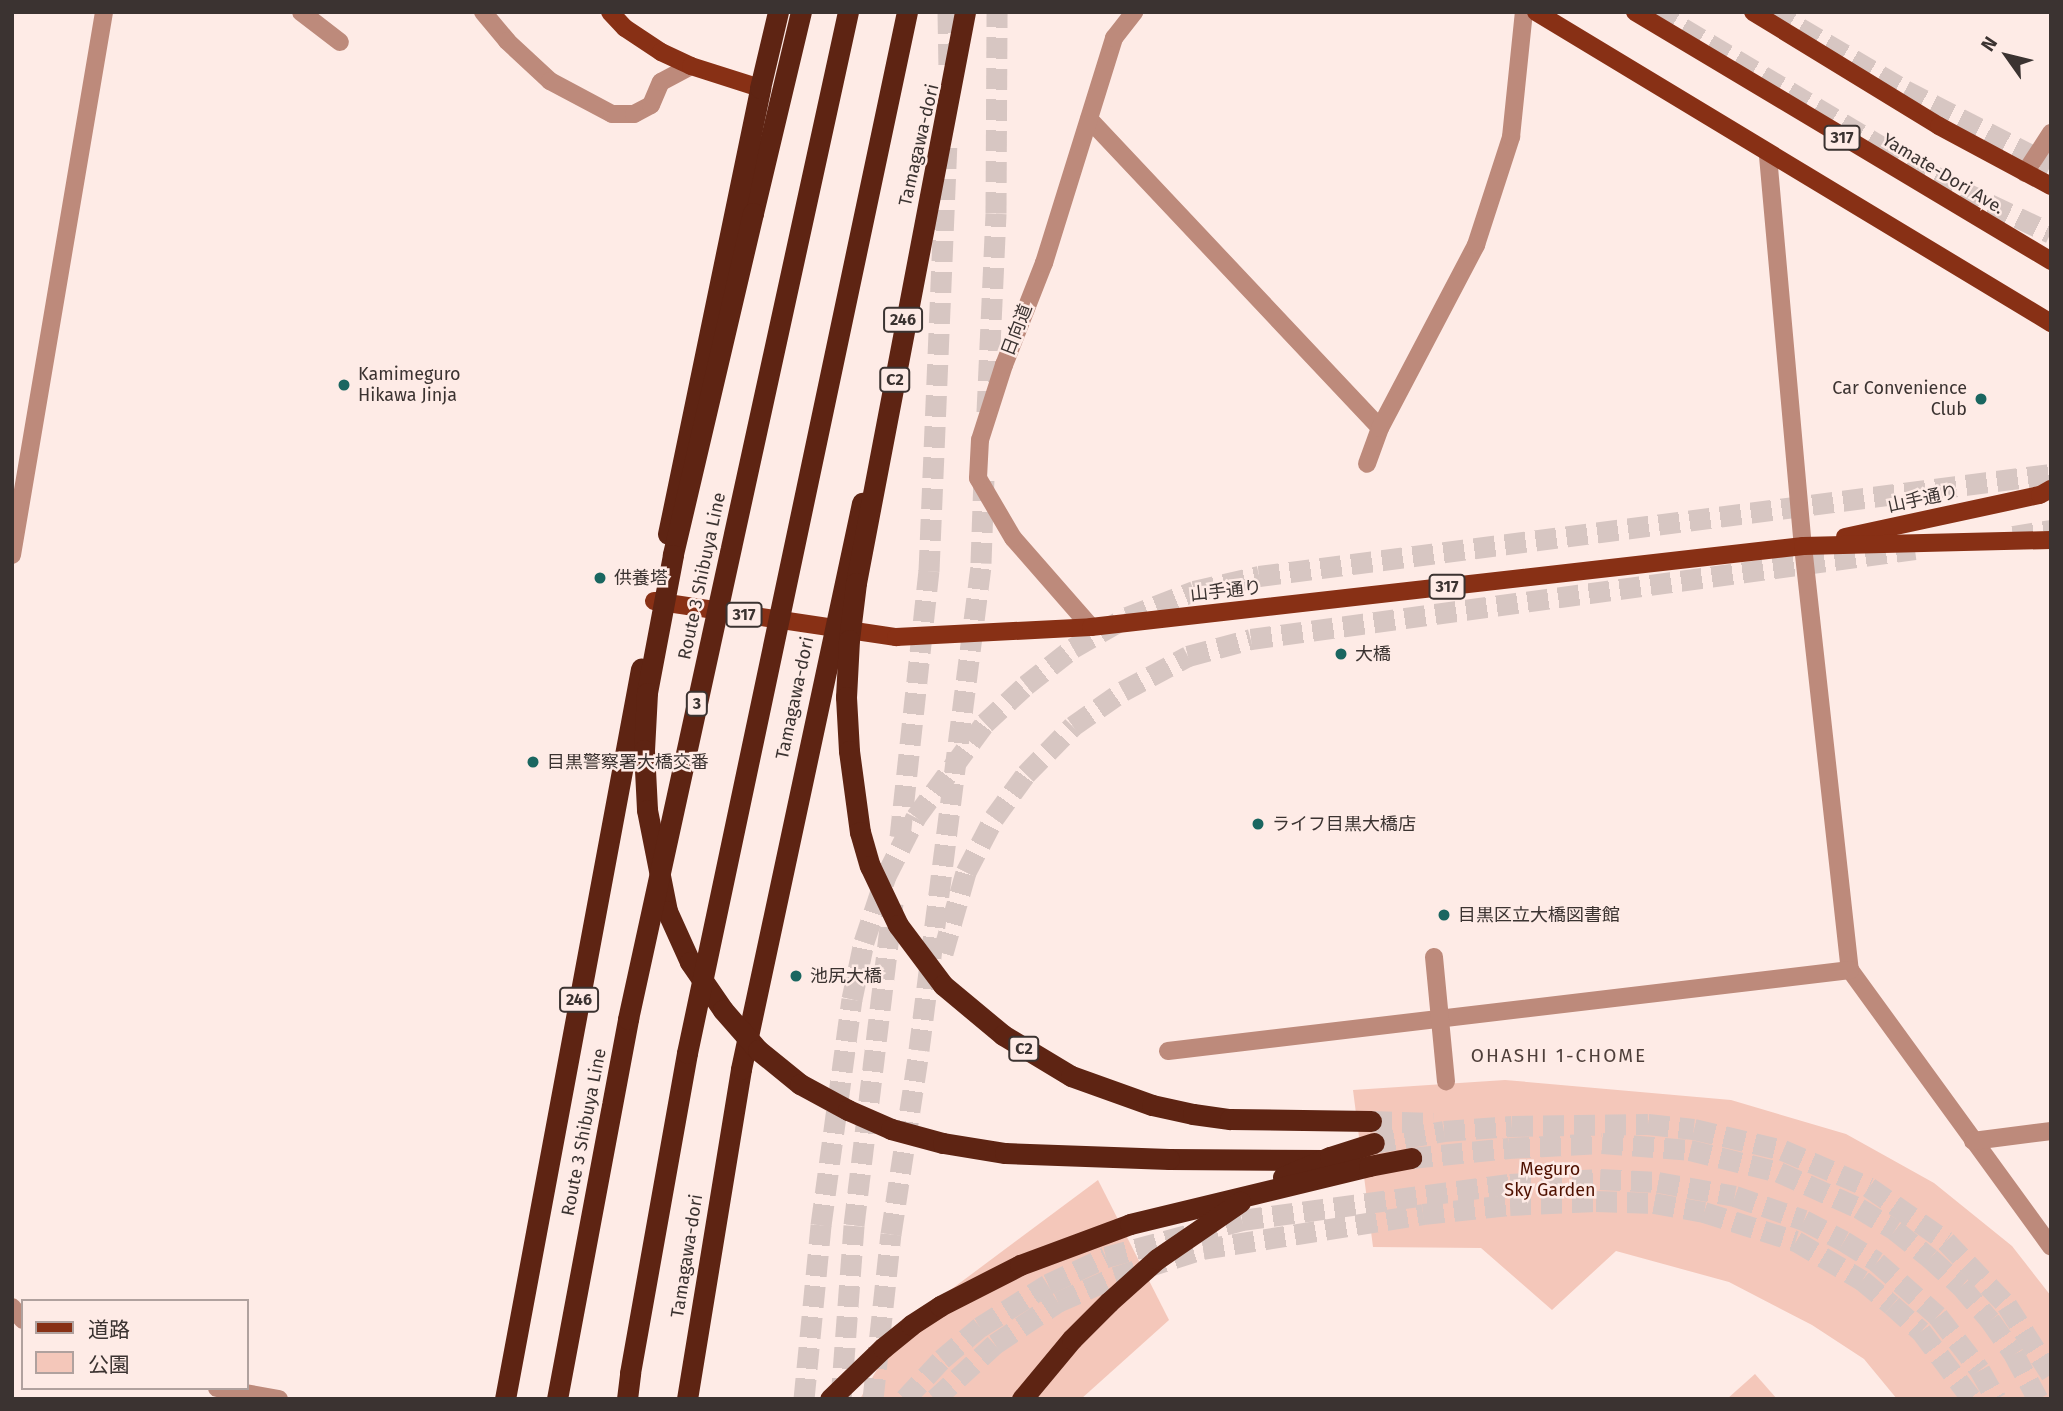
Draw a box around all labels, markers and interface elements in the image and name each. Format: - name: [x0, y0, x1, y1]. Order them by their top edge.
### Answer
- north arrow: [1972, 21, 2042, 91]
- text: N: [1976, 32, 2002, 56]
- street label: Tamagawa-dori: [894, 82, 944, 208]
- road number: 317: [1823, 126, 1861, 150]
- street label: Yamate-Dori Ave.: [1878, 129, 2008, 219]
- street label: 日向道: [997, 301, 1037, 359]
- road number: 246: [882, 308, 924, 332]
- place label: Kamimeguro Hikawa Jinja: [358, 364, 461, 406]
- road number: C2: [879, 368, 911, 392]
- marker: Kamimeguro Hikawa Jinja: [336, 377, 352, 393]
- place label: Car Convenience Club: [1832, 378, 1967, 420]
- marker: Car Convenience Club: [1973, 391, 1989, 407]
- street label: 山手通り: [1886, 481, 1960, 517]
- street label: Route 3 Shibuya Line: [674, 490, 730, 662]
- place label: 供養塔: [614, 567, 668, 589]
- marker: 供養塔: [592, 570, 608, 586]
- road number: 317: [1428, 574, 1466, 600]
- street label: 山手通り: [1189, 576, 1263, 606]
- road number: 317: [725, 602, 763, 628]
- street label: Tamagawa-dori: [771, 635, 819, 761]
- place label: 大橋: [1355, 643, 1391, 665]
- marker: 大橋: [1333, 646, 1349, 662]
- road number: 3: [685, 692, 709, 716]
- place label: 目黒警察署大橋交番: [547, 751, 709, 773]
- marker: 目黒警察署大橋交番: [525, 754, 541, 770]
- place label: ライフ目黒大橋店: [1272, 813, 1416, 835]
- marker: ライフ目黒大橋店: [1250, 816, 1266, 832]
- place label: 目黒区立大橋図書館: [1458, 904, 1620, 926]
- marker: 目黒区立大橋図書館: [1436, 907, 1452, 923]
- place label: 池尻大橋: [810, 965, 882, 987]
- marker: 池尻大橋: [788, 968, 804, 984]
- road number: 246: [558, 988, 600, 1012]
- road number: C2: [1008, 1036, 1040, 1062]
- district label: OHASHI 1-CHOME: [1473, 1045, 1645, 1067]
- street label: Route 3 Shibuya Line: [557, 1046, 611, 1218]
- park label: Meguro Sky Garden: [1504, 1159, 1596, 1202]
- street label: Tamagawa-dori: [667, 1193, 707, 1319]
- legend: [21, 1299, 248, 1390]
- text: 道路: [88, 1317, 130, 1343]
- text: 公園: [88, 1352, 130, 1378]

